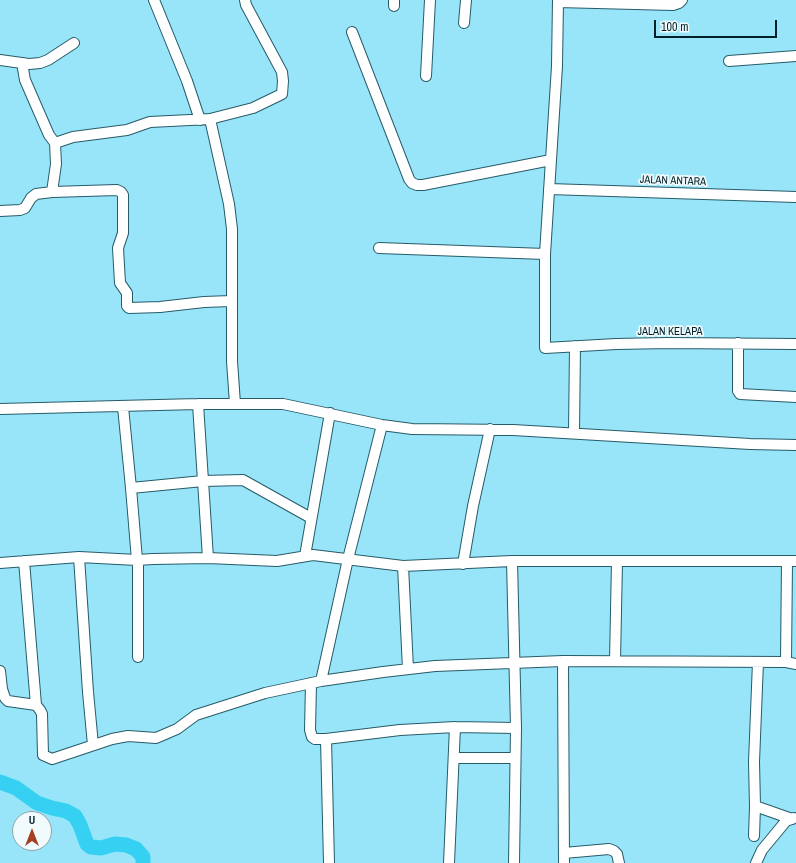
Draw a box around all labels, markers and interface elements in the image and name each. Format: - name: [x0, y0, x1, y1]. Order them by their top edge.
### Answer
- scale bar: [656, 12, 779, 38]
- text: 100 m: [661, 19, 688, 35]
- street label: JALAN ANTARA: [640, 173, 706, 189]
- street label: JALAN KELAPA: [637, 325, 703, 339]
- north arrow: [12, 811, 52, 851]
- text: U: [29, 813, 35, 827]

